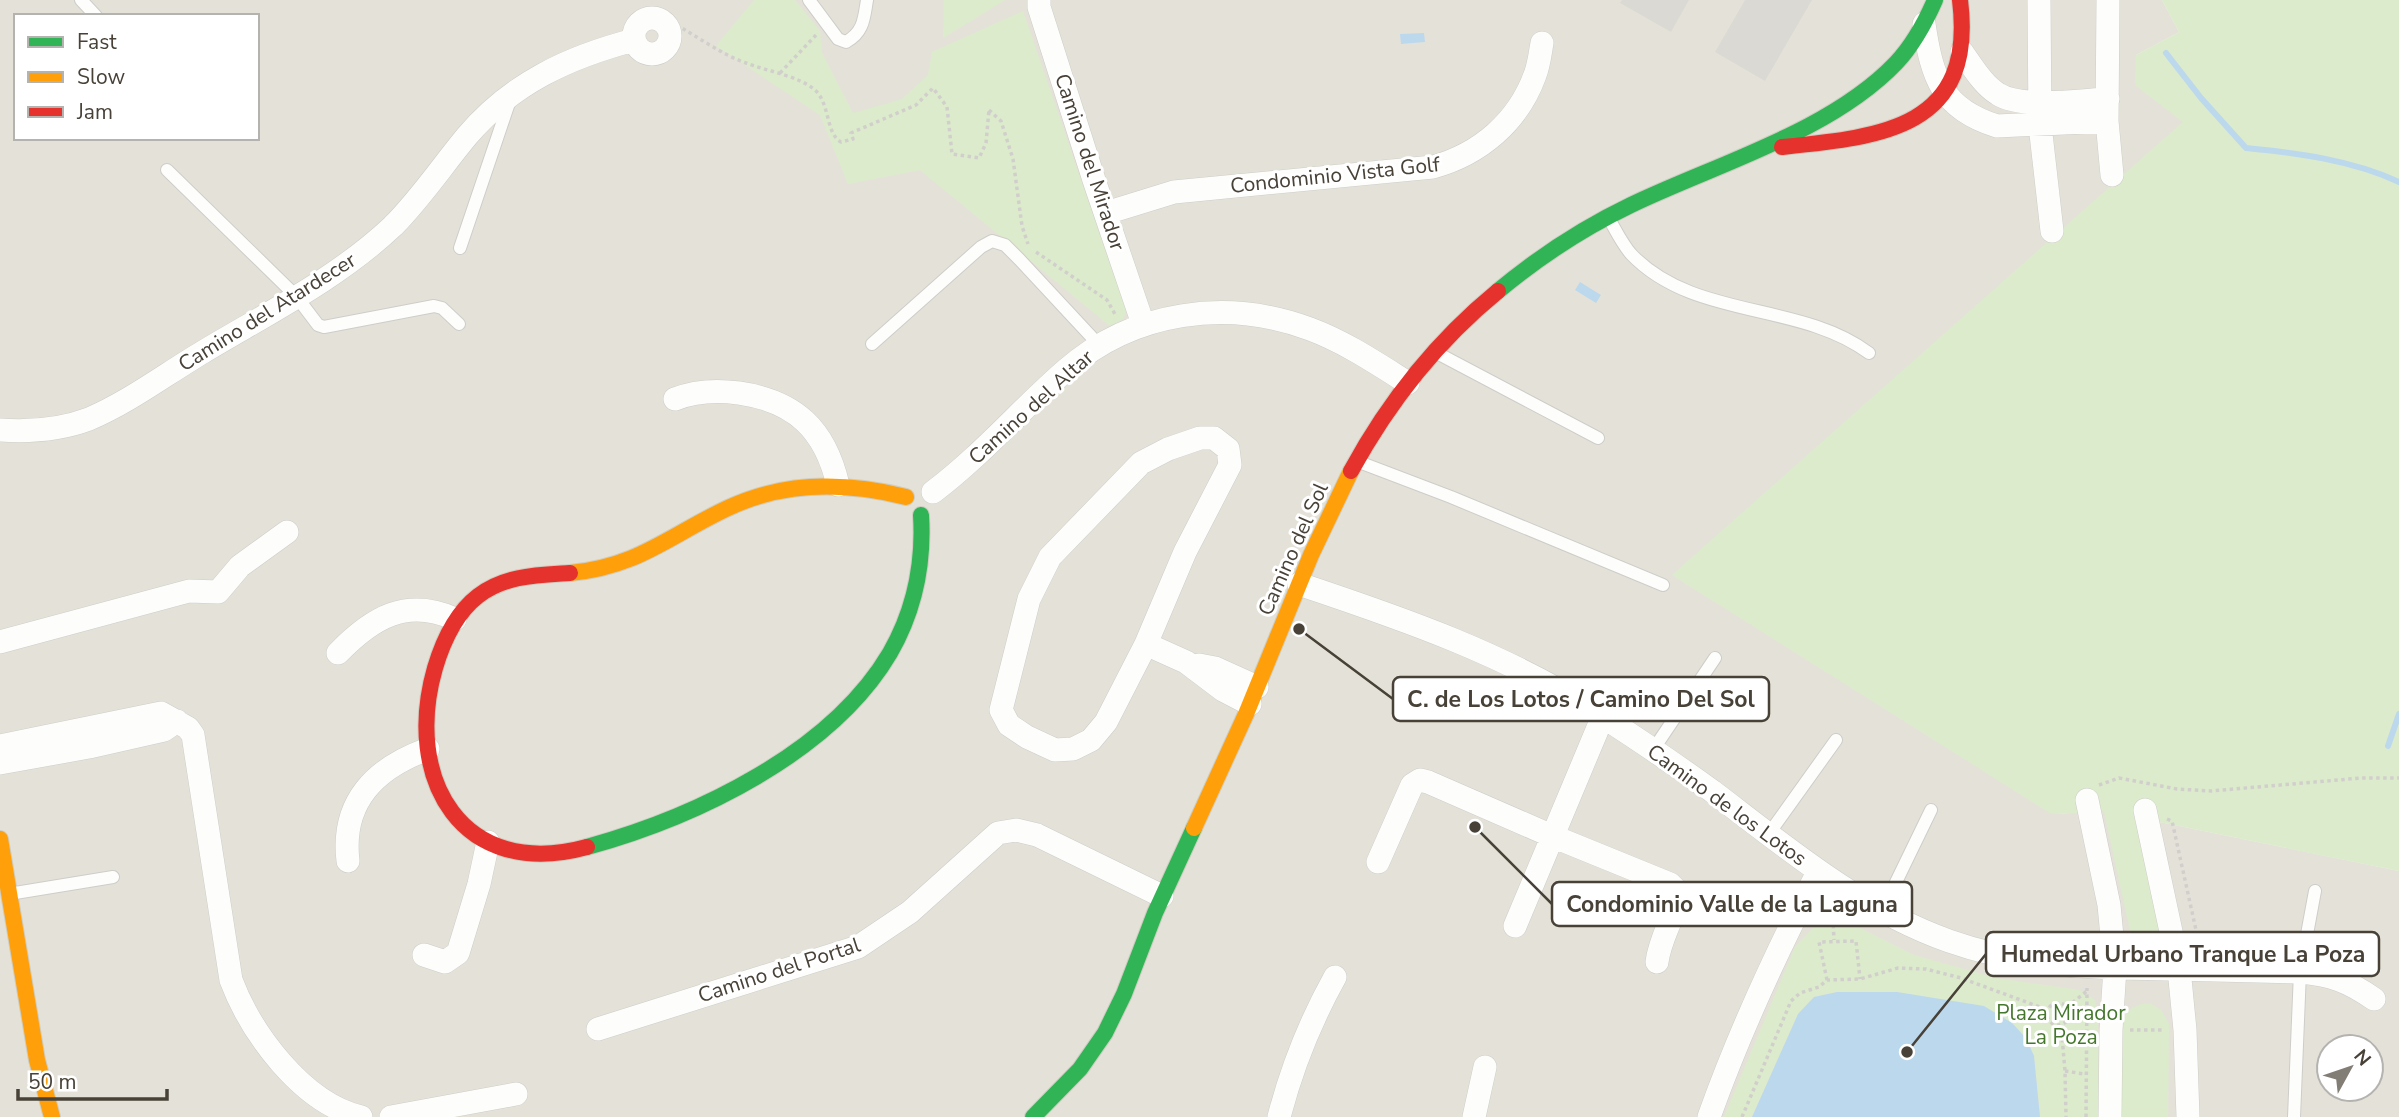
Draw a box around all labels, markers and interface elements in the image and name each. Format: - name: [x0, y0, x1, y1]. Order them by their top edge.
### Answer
- legend: [14, 14, 259, 140]
- text: Fast: [77, 28, 117, 56]
- text: Slow: [77, 63, 126, 91]
- street label: Camino del Mirador: [1048, 70, 1132, 255]
- text: Jam: [76, 98, 113, 126]
- street label: Condominio Vista Golf: [1229, 150, 1442, 200]
- street label: Camino del Atardecer: [173, 246, 361, 378]
- street label: Camino del Altar: [962, 343, 1100, 471]
- street label: Camino del Sol: [1251, 477, 1335, 620]
- callout: C. de Los Lotos / Camino Del Sol: [1393, 677, 1769, 721]
- text: C. de Los Lotos / Camino Del Sol: [1407, 684, 1756, 715]
- street label: Camino de los Lotos: [1642, 738, 1812, 872]
- callout: Condominio Valle de la Laguna: [1552, 882, 1912, 926]
- text: Condominio Valle de la Laguna: [1566, 889, 1898, 920]
- street label: Camino del Portal: [694, 930, 864, 1009]
- callout: Humedal Urbano Tranque La Poza: [1986, 932, 2379, 976]
- text: Humedal Urbano Tranque La Poza: [2001, 939, 2365, 970]
- park label: Plaza Mirador La Poza: [1996, 999, 2126, 1051]
- north arrow: [2315, 1033, 2385, 1103]
- text: N: [2348, 1044, 2377, 1072]
- scale bar: [18, 1058, 166, 1102]
- text: 50 m: [28, 1068, 77, 1096]

